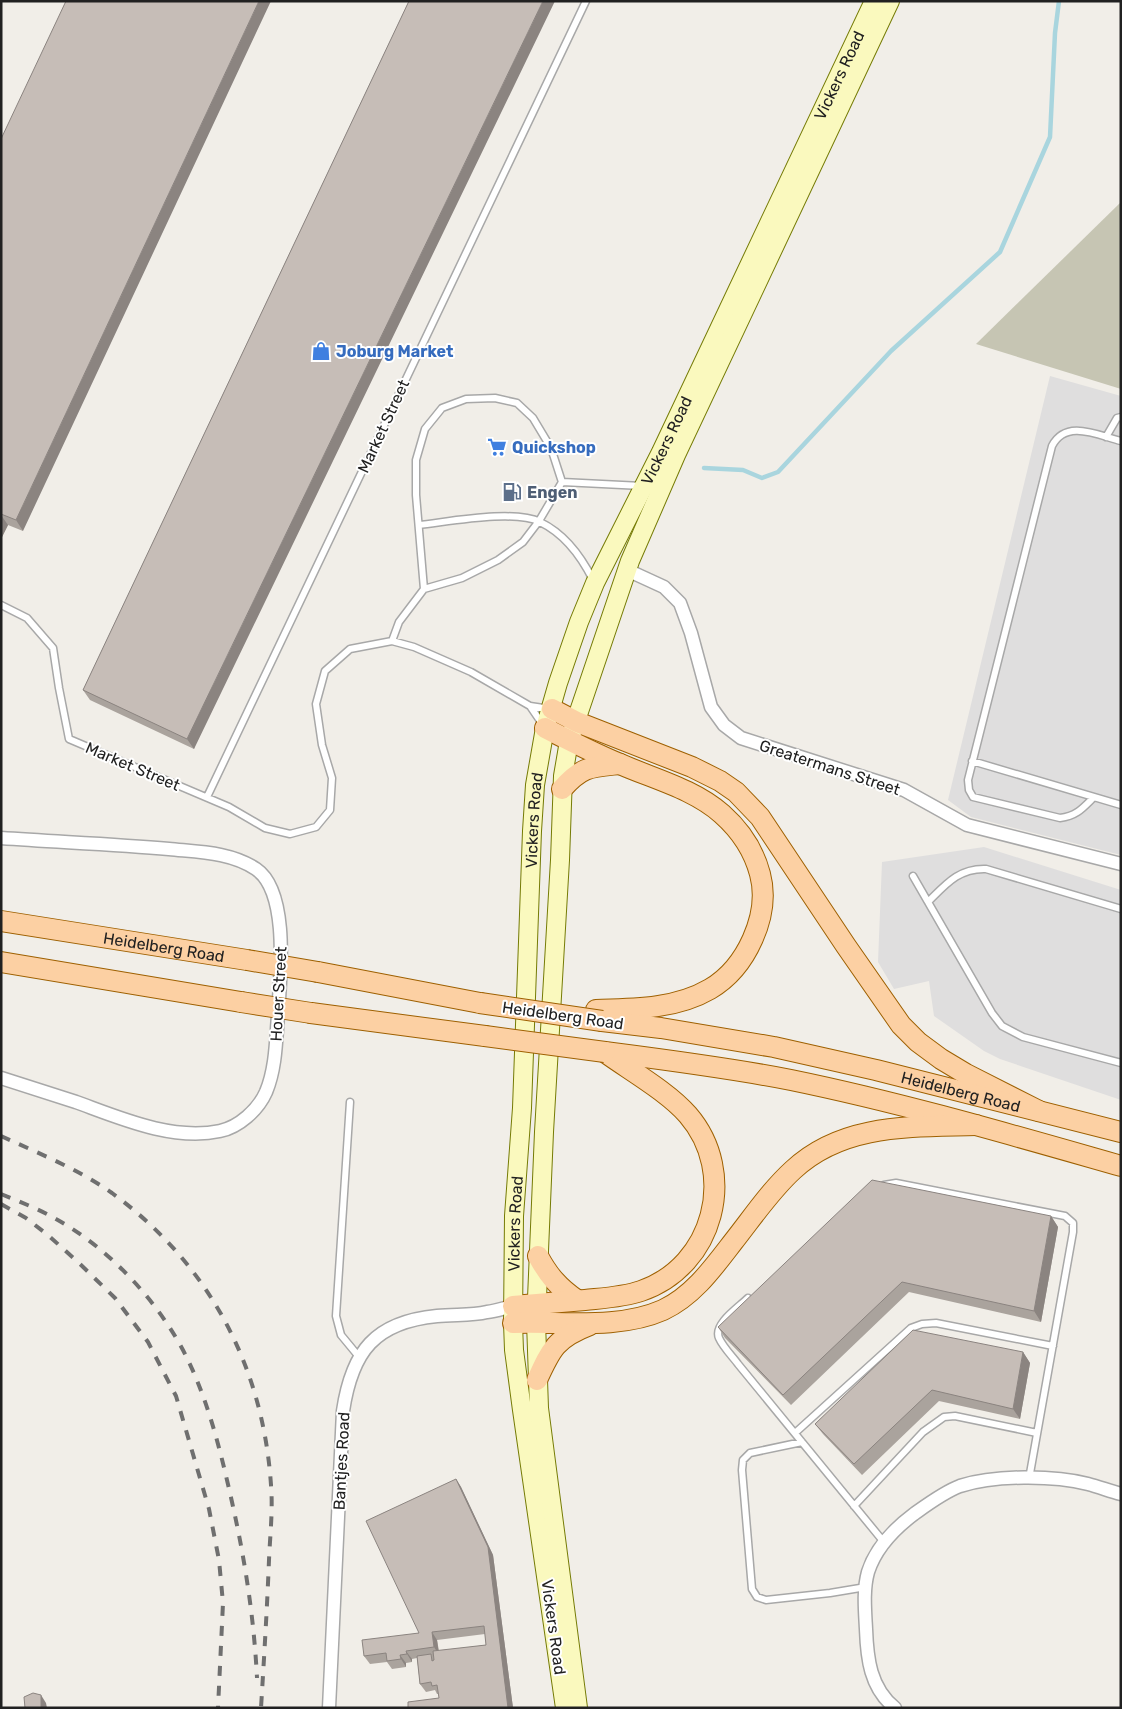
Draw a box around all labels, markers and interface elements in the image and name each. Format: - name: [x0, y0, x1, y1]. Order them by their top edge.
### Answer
- street label: Vickers Road: [810, 28, 869, 123]
- shop icon: Joburg Market: [310, 340, 332, 362]
- place label: Joburg Market: [336, 342, 454, 361]
- street label: Market Street: [354, 377, 413, 476]
- street label: Vickers Road: [637, 393, 696, 488]
- supermarket icon: Quickshop: [486, 436, 508, 458]
- place label: Quickshop: [512, 438, 596, 457]
- fuel station icon: Engen: [501, 481, 523, 503]
- place label: Engen: [527, 483, 577, 502]
- street label: Greatermans Street: [757, 736, 903, 799]
- street label: Market Street: [83, 738, 183, 795]
- street label: Vickers Road: [522, 771, 547, 869]
- street label: Heidelberg Road: [102, 928, 226, 966]
- street label: Houer Street: [267, 946, 290, 1042]
- street label: Heidelberg Road: [501, 998, 625, 1033]
- street label: Heidelberg Road: [899, 1068, 1022, 1116]
- street label: Vickers Road: [504, 1175, 527, 1272]
- street label: Bantjes Road: [329, 1411, 354, 1511]
- street label: Vickers Road: [537, 1578, 570, 1676]

